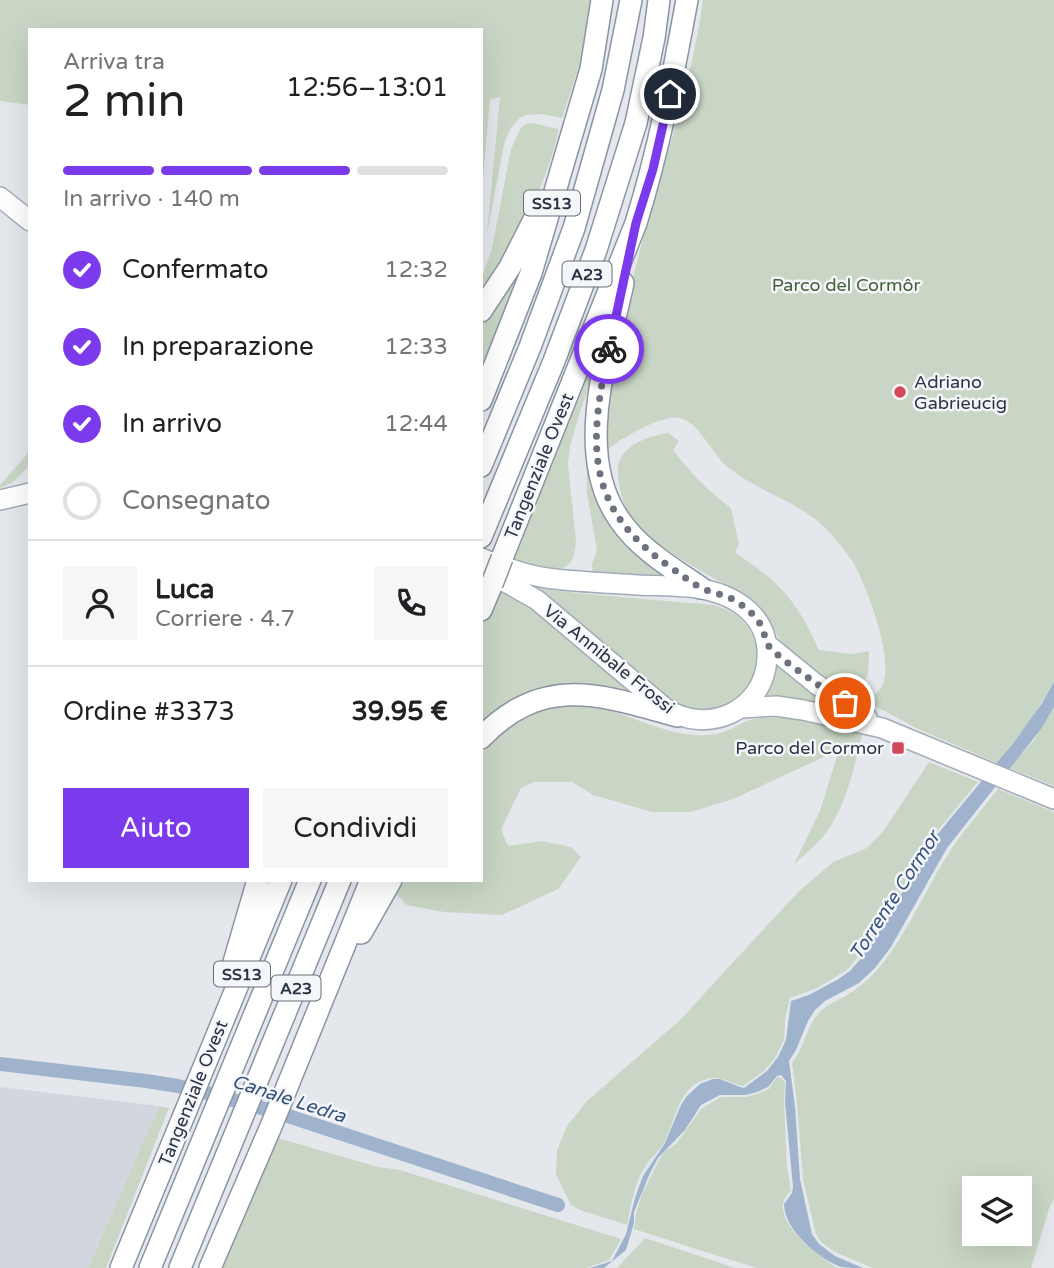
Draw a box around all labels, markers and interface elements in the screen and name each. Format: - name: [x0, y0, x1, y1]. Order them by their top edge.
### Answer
- text: Arriva tra: [63, 48, 165, 76]
- pin: [640, 64, 700, 124]
- text: 12:56–13:01: [286, 72, 448, 103]
- text: 2 min: [63, 74, 186, 129]
- icon: home: [651, 75, 689, 113]
- text: In arrivo · 140 m: [63, 185, 240, 213]
- road number: SS13: [524, 190, 580, 216]
- icon: check: [63, 251, 101, 289]
- text: Confermato: [122, 254, 269, 285]
- text: 12:32: [384, 256, 448, 284]
- road number: A23: [562, 262, 612, 286]
- park label: Parco del Cormôr: [772, 274, 920, 296]
- courier: [574, 314, 644, 384]
- icon: check: [63, 328, 101, 366]
- icon: bike: [590, 330, 628, 368]
- text: In preparazione: [122, 331, 314, 362]
- text: 12:33: [384, 333, 448, 361]
- place label: Adriano Gabrieucig: [914, 371, 1007, 414]
- marker: Adriano Gabrieucig: [892, 384, 908, 400]
- street label: Tangenziale Ovest: [500, 390, 578, 542]
- icon: check: [63, 405, 101, 443]
- text: In arrivo: [122, 408, 222, 439]
- text: 12:44: [384, 410, 448, 438]
- text: Consegnato: [122, 485, 271, 516]
- button: person: [63, 566, 137, 640]
- button: phone: [374, 566, 448, 640]
- text: Luca: [155, 574, 214, 605]
- street label: Via Annibale Frossi: [539, 599, 679, 719]
- text: Corriere · 4.7: [155, 605, 295, 633]
- pin: [815, 673, 875, 733]
- icon: bag: [826, 684, 864, 722]
- text: Ordine #3373: [63, 696, 235, 727]
- text: 39.95 €: [351, 696, 448, 727]
- place label: Parco del Cormor: [735, 737, 884, 759]
- marker: Parco del Cormor: [890, 740, 906, 756]
- button: Aiuto: [63, 788, 249, 868]
- button: Condividi: [263, 788, 448, 868]
- water label: Torrente Cormor: [845, 825, 946, 964]
- road number: SS13: [214, 962, 270, 986]
- road number: A23: [272, 976, 320, 1000]
- street label: Tangenziale Ovest: [154, 1017, 232, 1169]
- water label: Canale Ledra: [229, 1070, 350, 1128]
- map controls: [962, 1176, 1032, 1246]
- button: layers: [962, 1176, 1032, 1246]

